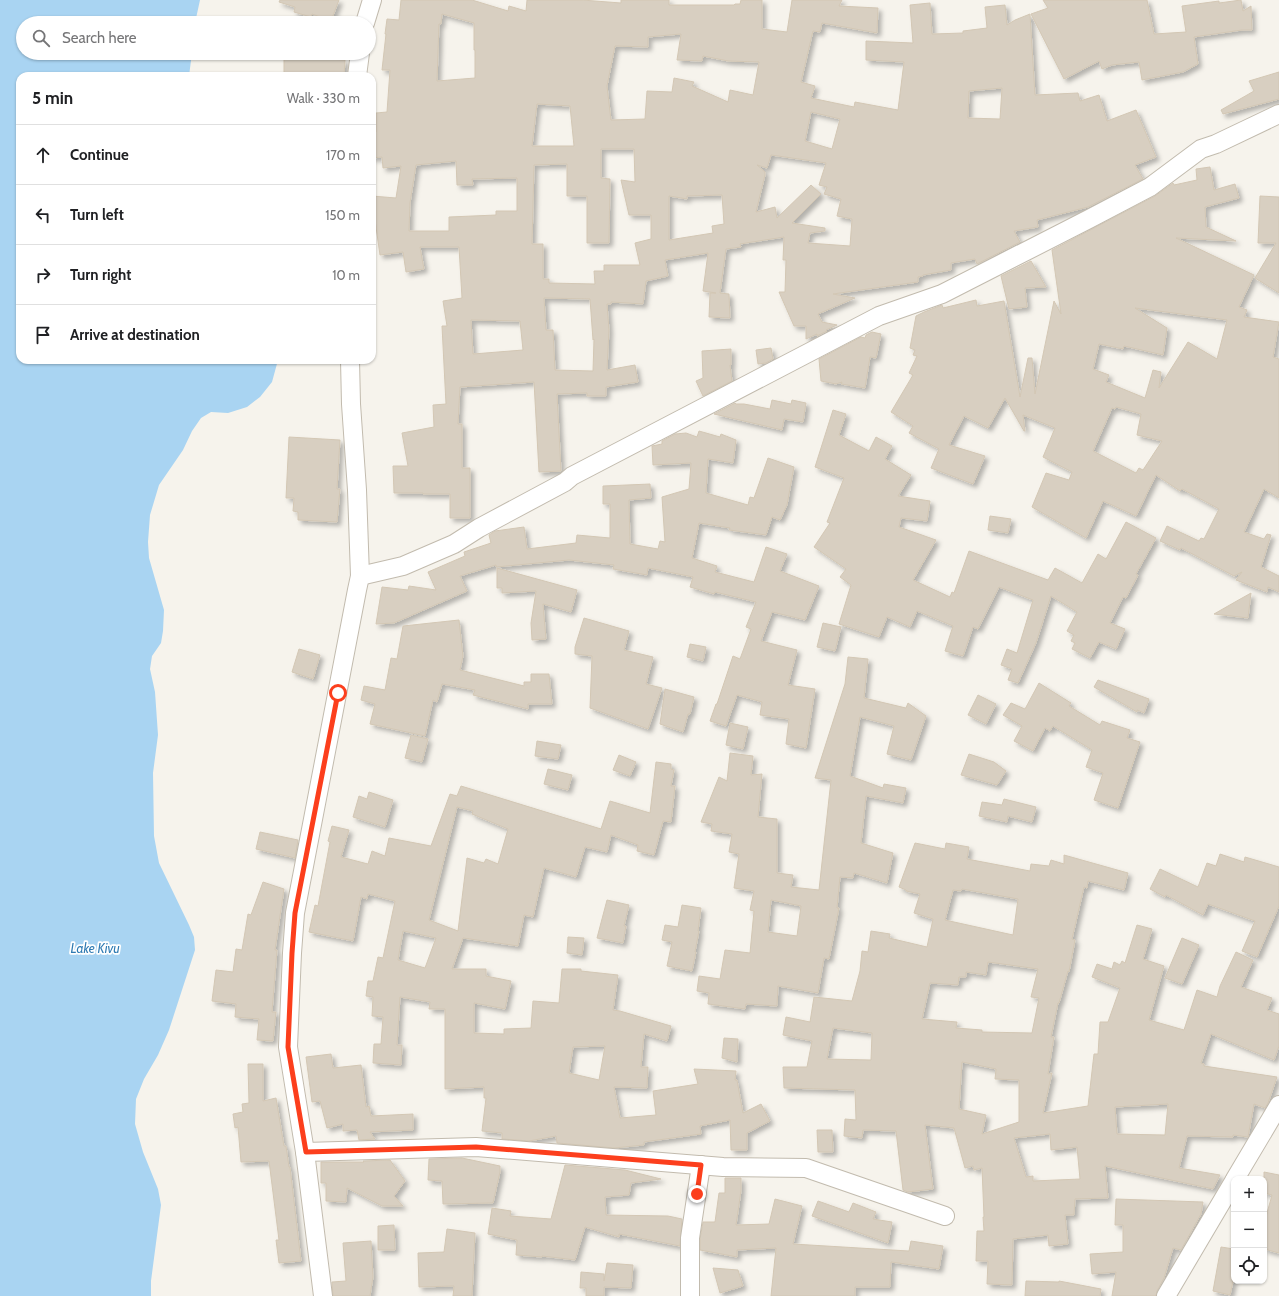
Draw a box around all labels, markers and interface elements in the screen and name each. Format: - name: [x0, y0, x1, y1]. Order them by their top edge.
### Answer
- search box: [16, 16, 376, 60]
- icon: search: [30, 27, 52, 49]
- text: Search here: [62, 29, 137, 47]
- text: 5 min: [32, 88, 73, 108]
- text: Walk · 330 m: [287, 90, 360, 106]
- icon: ahead: [32, 144, 54, 166]
- text: Continue: [70, 146, 129, 164]
- text: 170 m: [326, 147, 360, 163]
- icon: left: [32, 204, 54, 226]
- text: Turn left: [70, 206, 124, 224]
- text: 150 m: [325, 207, 360, 223]
- icon: right: [32, 264, 54, 286]
- text: Turn right: [70, 266, 131, 284]
- text: 10 m: [332, 267, 360, 283]
- icon: arrive: [32, 324, 54, 346]
- text: Arrive at destination: [70, 326, 200, 344]
- route start: [329, 684, 347, 702]
- water label: Lake Kivu: [70, 940, 120, 956]
- map controls: [1231, 1176, 1267, 1284]
- button: +: [1231, 1176, 1267, 1212]
- route end: [688, 1185, 706, 1203]
- button: −: [1231, 1212, 1267, 1248]
- button: locate: [1231, 1248, 1267, 1284]

